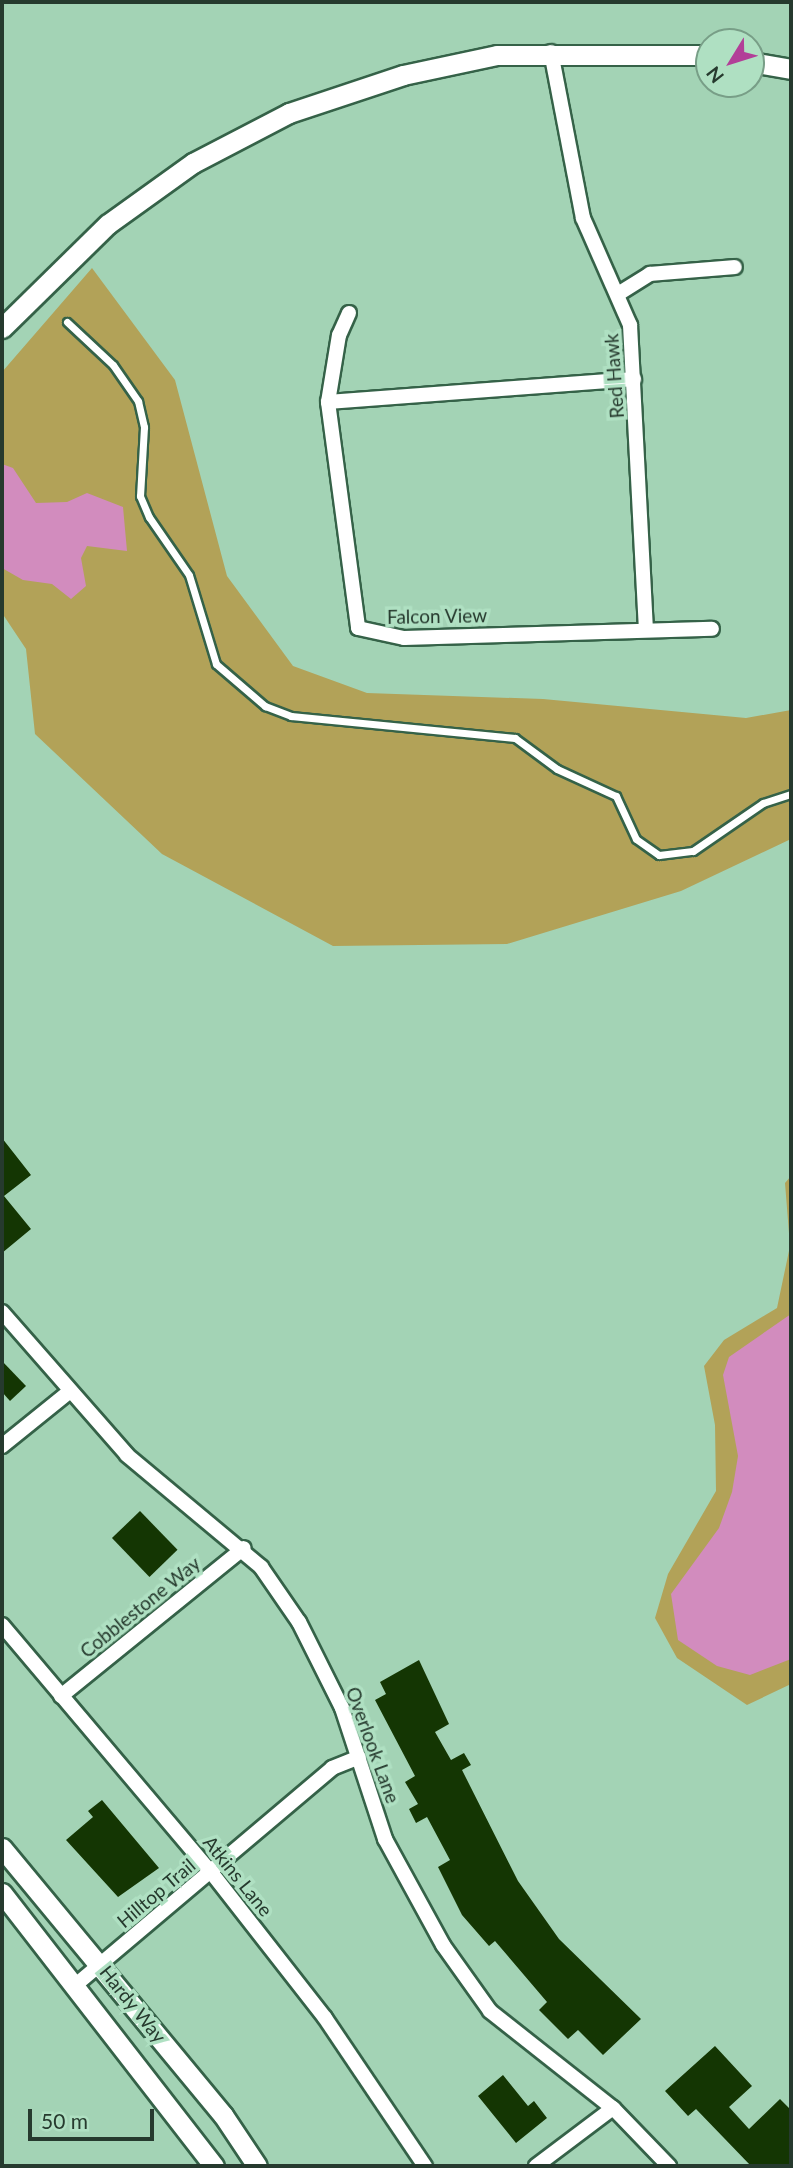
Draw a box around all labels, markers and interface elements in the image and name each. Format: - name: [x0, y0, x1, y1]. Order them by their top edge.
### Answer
- north arrow: [695, 28, 765, 98]
- text: N: [701, 62, 728, 88]
- street label: Red Hawk: [600, 333, 628, 419]
- street label: Falcon View: [386, 604, 488, 628]
- street label: Cobblestone Way: [75, 1552, 205, 1662]
- street label: Overlook Lane: [341, 1684, 405, 1806]
- street label: Atkins Lane: [199, 1831, 277, 1921]
- street label: Hilltop Trail: [112, 1854, 200, 1932]
- street label: Hardy Way: [95, 1961, 171, 2047]
- scale bar: [32, 2094, 158, 2138]
- text: 50 m: [41, 2108, 88, 2133]

